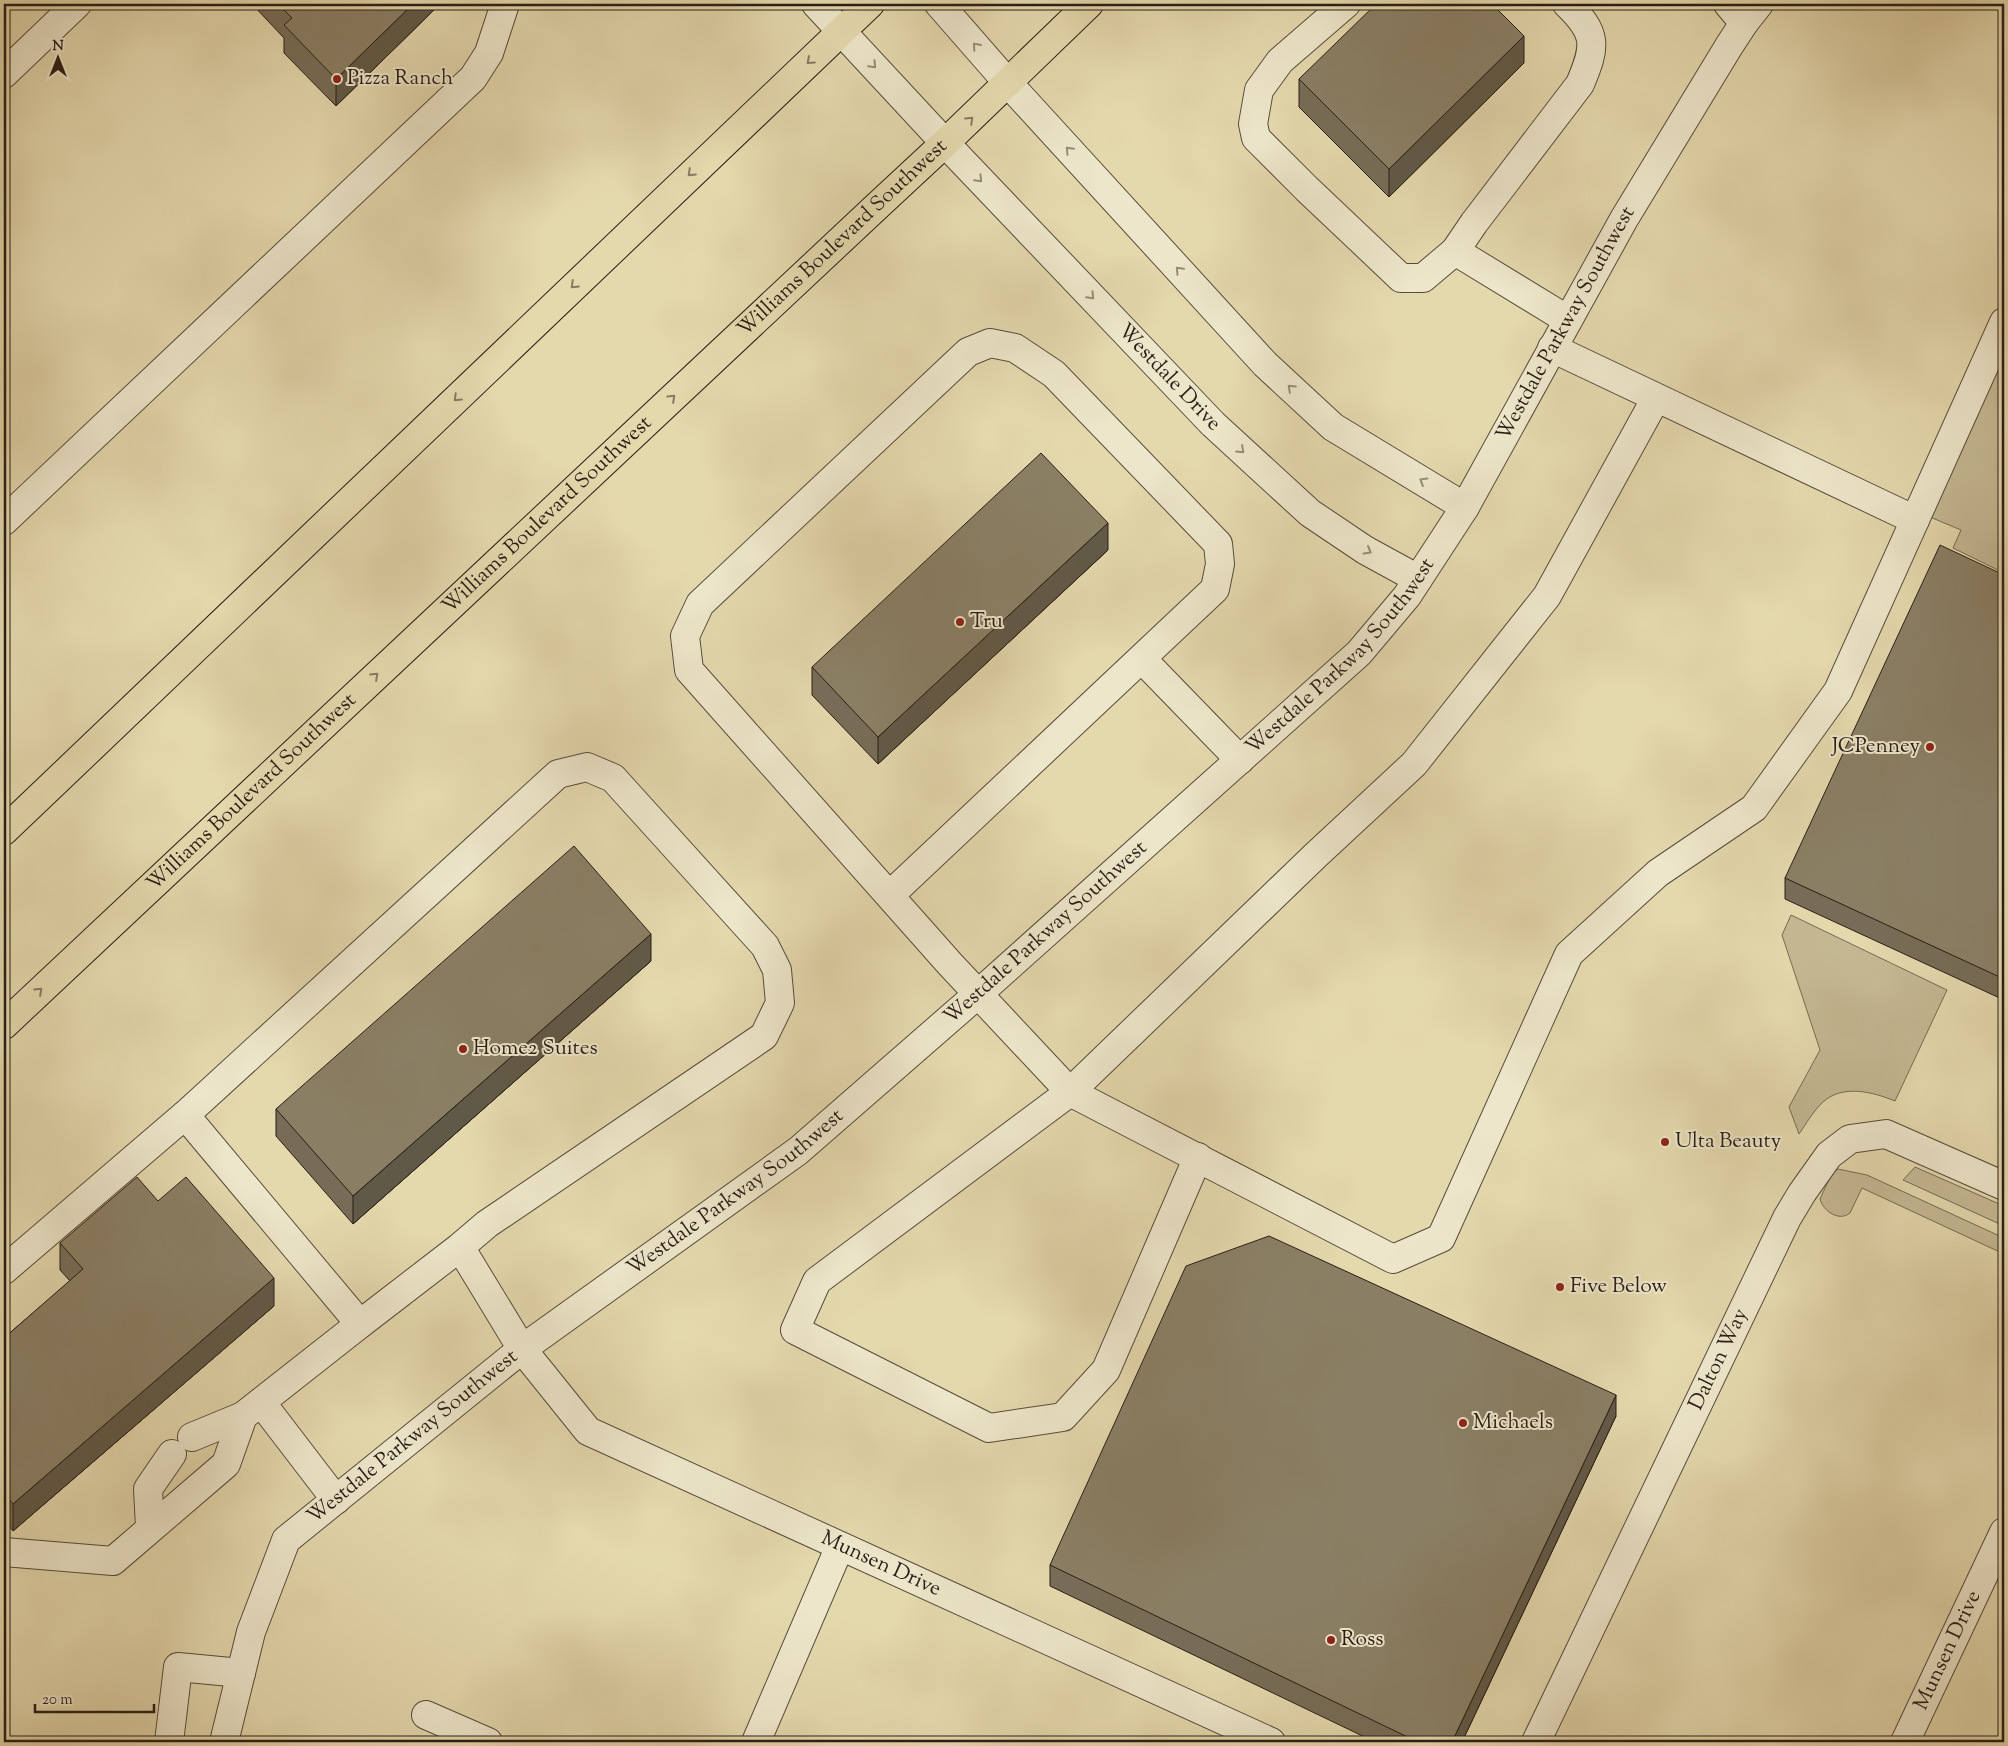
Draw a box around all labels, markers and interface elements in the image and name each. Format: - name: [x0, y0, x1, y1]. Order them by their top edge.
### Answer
- north arrow: [32, 32, 82, 82]
- text: N: [52, 37, 64, 57]
- one-way arrow: [973, 43, 982, 52]
- one-way arrow: [806, 56, 815, 65]
- one-way arrow: [867, 60, 876, 69]
- place label: Pizza Ranch: [347, 64, 453, 94]
- marker: Pizza Ranch: [331, 73, 343, 85]
- one-way arrow: [964, 117, 973, 126]
- street label: Williams Boulevard Southwest: [731, 133, 955, 344]
- one-way arrow: [1066, 147, 1075, 156]
- one-way arrow: [688, 167, 697, 176]
- one-way arrow: [973, 173, 982, 182]
- street label: Westdale Parkway Southwest: [1489, 201, 1643, 447]
- one-way arrow: [1176, 267, 1185, 276]
- one-way arrow: [571, 279, 580, 288]
- one-way arrow: [1085, 290, 1094, 299]
- street label: Westdale Drive: [1110, 317, 1227, 439]
- one-way arrow: [1288, 385, 1297, 394]
- one-way arrow: [453, 392, 462, 401]
- one-way arrow: [666, 395, 675, 404]
- street label: Williams Boulevard Southwest: [436, 409, 659, 621]
- one-way arrow: [1236, 444, 1245, 453]
- one-way arrow: [1419, 478, 1428, 488]
- one-way arrow: [1362, 545, 1371, 555]
- street label: Westdale Parkway Southwest: [1239, 552, 1443, 762]
- place label: Tru: [970, 607, 1003, 637]
- marker: Tru: [954, 616, 966, 628]
- one-way arrow: [369, 673, 378, 682]
- street label: Williams Boulevard Southwest: [140, 686, 364, 898]
- place label: JCPenney: [1831, 732, 1921, 762]
- marker: JCPenney: [1924, 741, 1936, 753]
- street label: Westdale Parkway Southwest: [937, 834, 1154, 1032]
- one-way arrow: [34, 988, 43, 997]
- place label: Home2 Suites: [473, 1034, 598, 1064]
- marker: Home2 Suites: [457, 1043, 469, 1055]
- street label: Westdale Parkway Southwest: [621, 1102, 851, 1284]
- place label: Ulta Beauty: [1675, 1127, 1782, 1157]
- marker: Ulta Beauty: [1659, 1136, 1671, 1148]
- place label: Five Below: [1570, 1272, 1667, 1302]
- marker: Five Below: [1554, 1281, 1566, 1293]
- street label: Dalton Way: [1682, 1303, 1757, 1415]
- street label: Westdale Parkway Southwest: [301, 1343, 525, 1532]
- place label: Michaels: [1473, 1408, 1553, 1438]
- marker: Michaels: [1457, 1417, 1469, 1429]
- street label: Munsen Drive: [816, 1524, 946, 1605]
- street label: Munsen Drive: [1907, 1586, 1989, 1715]
- place label: Ross: [1341, 1625, 1383, 1655]
- marker: Ross: [1325, 1634, 1337, 1646]
- scale bar: [35, 1681, 154, 1713]
- text: 20 m: [42, 1690, 73, 1711]

